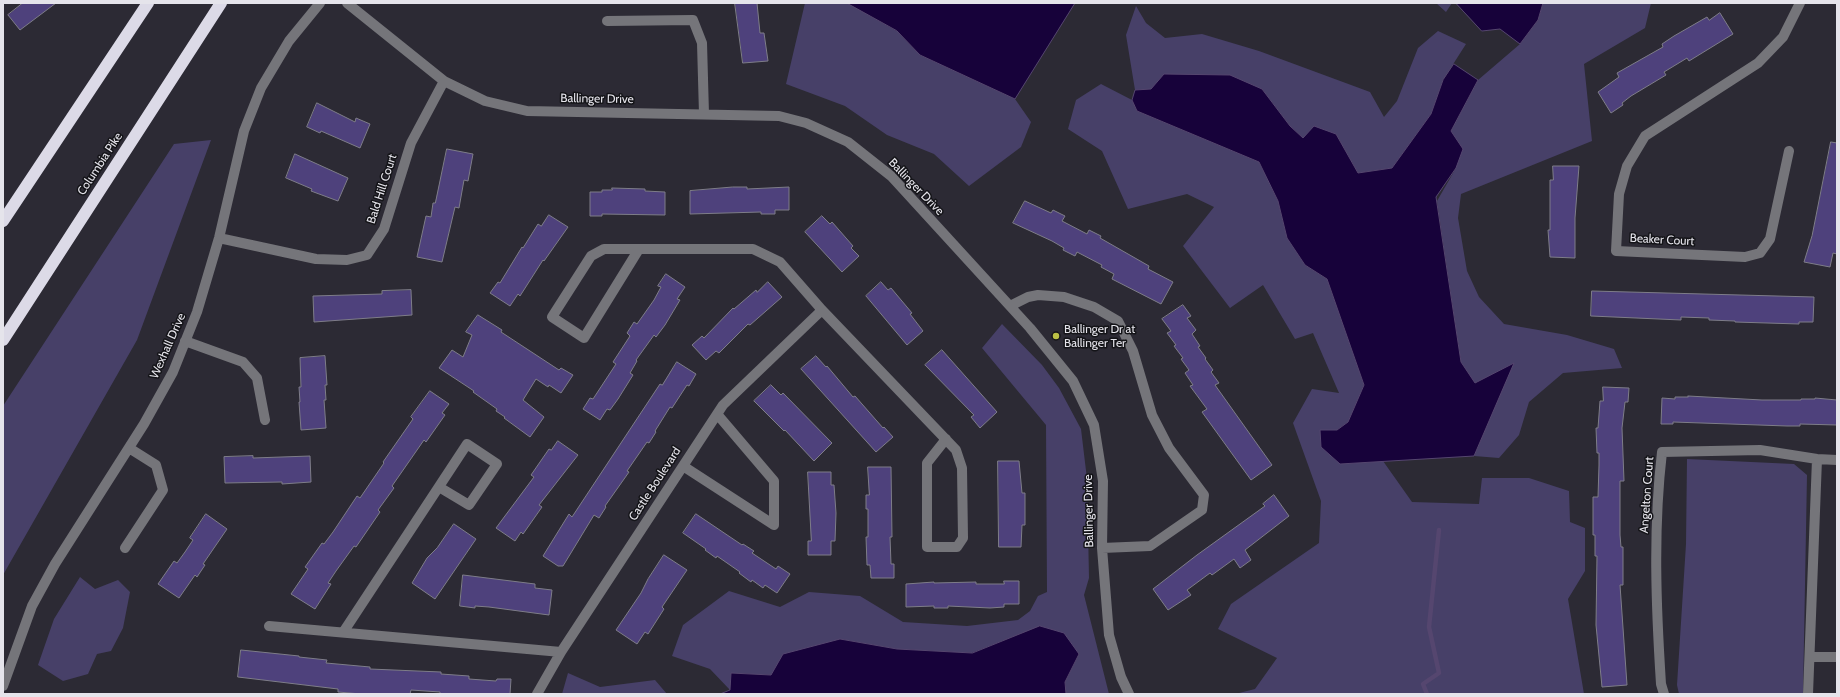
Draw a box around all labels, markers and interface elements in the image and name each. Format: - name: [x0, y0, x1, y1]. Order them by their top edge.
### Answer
- street label: Ballinger Drive: [560, 91, 634, 107]
- street label: Columbia Pike: [74, 130, 126, 198]
- street label: Bald Hill Court: [364, 152, 400, 226]
- street label: Ballinger Drive: [885, 156, 947, 218]
- street label: Beaker Court: [1629, 231, 1695, 249]
- street label: Wexhall Drive: [147, 311, 189, 381]
- place label: Ballinger Dr at Ballinger Ter: [1064, 322, 1135, 350]
- marker: Ballinger Dr at Ballinger Ter: [1051, 331, 1061, 341]
- street label: Castle Boulevard: [626, 445, 684, 523]
- street label: Angelton Court: [1637, 456, 1657, 534]
- street label: Ballinger Drive: [1081, 474, 1097, 548]

